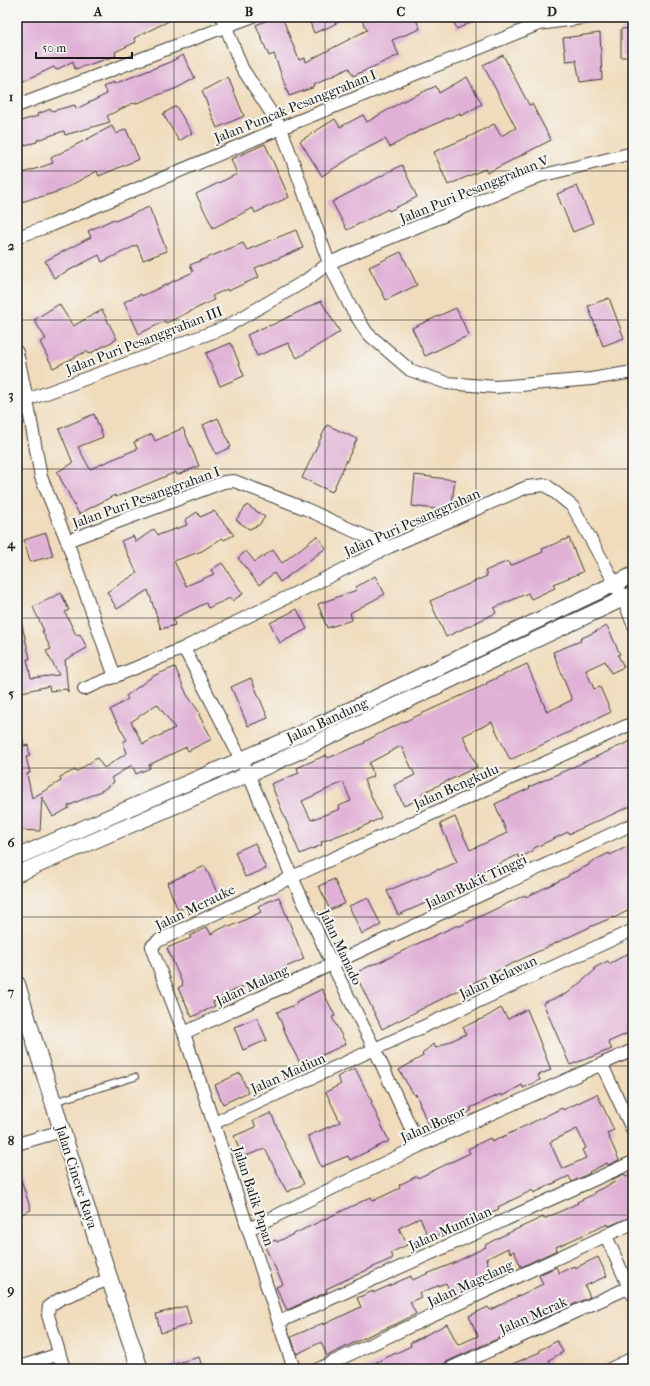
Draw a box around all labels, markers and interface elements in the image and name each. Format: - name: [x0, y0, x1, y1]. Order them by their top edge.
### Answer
- text: A: [93, 4, 103, 19]
- text: B: [245, 4, 254, 19]
- text: C: [397, 4, 406, 19]
- text: D: [547, 4, 557, 19]
- scale bar: [36, 34, 132, 60]
- text: 50 m: [42, 41, 66, 55]
- street label: Jalan Puncak Pesanggrahan I: [211, 66, 379, 147]
- text: 1: [9, 89, 14, 104]
- street label: Jalan Puri Pesanggrahan V: [396, 151, 552, 228]
- text: 2: [8, 238, 15, 253]
- street label: Jalan Puri Pesanggrahan III: [62, 303, 225, 379]
- text: 3: [8, 387, 14, 403]
- street label: Jalan Puri Pesanggrahan I: [69, 463, 223, 532]
- street label: Jalan Puri Pesanggrahan: [341, 485, 483, 561]
- text: 4: [6, 536, 16, 552]
- text: 5: [8, 686, 14, 701]
- street label: Jalan Bandung: [283, 694, 371, 747]
- street label: Jalan Bengkulu: [410, 760, 501, 813]
- text: 6: [7, 835, 15, 850]
- street label: Jalan Bukit Tinggi: [422, 851, 530, 913]
- street label: Jalan Merauke: [152, 881, 238, 935]
- street label: Jalan Manado: [315, 906, 365, 988]
- street label: Jalan Belawan: [456, 952, 540, 1003]
- street label: Jalan Malang: [212, 961, 292, 1010]
- text: 7: [7, 984, 15, 999]
- street label: Jalan Madiun: [247, 1049, 328, 1098]
- street label: Jalan Bogor: [397, 1103, 468, 1147]
- street label: Jalan Cinere Raya: [52, 1122, 101, 1231]
- text: 8: [8, 1133, 15, 1148]
- street label: Jalan Balik Papan: [229, 1143, 278, 1248]
- street label: Jalan Muntilan: [405, 1203, 494, 1255]
- street label: Jalan Magelang: [424, 1256, 516, 1311]
- text: 9: [7, 1282, 15, 1298]
- street label: Jalan Merak: [496, 1293, 570, 1338]

